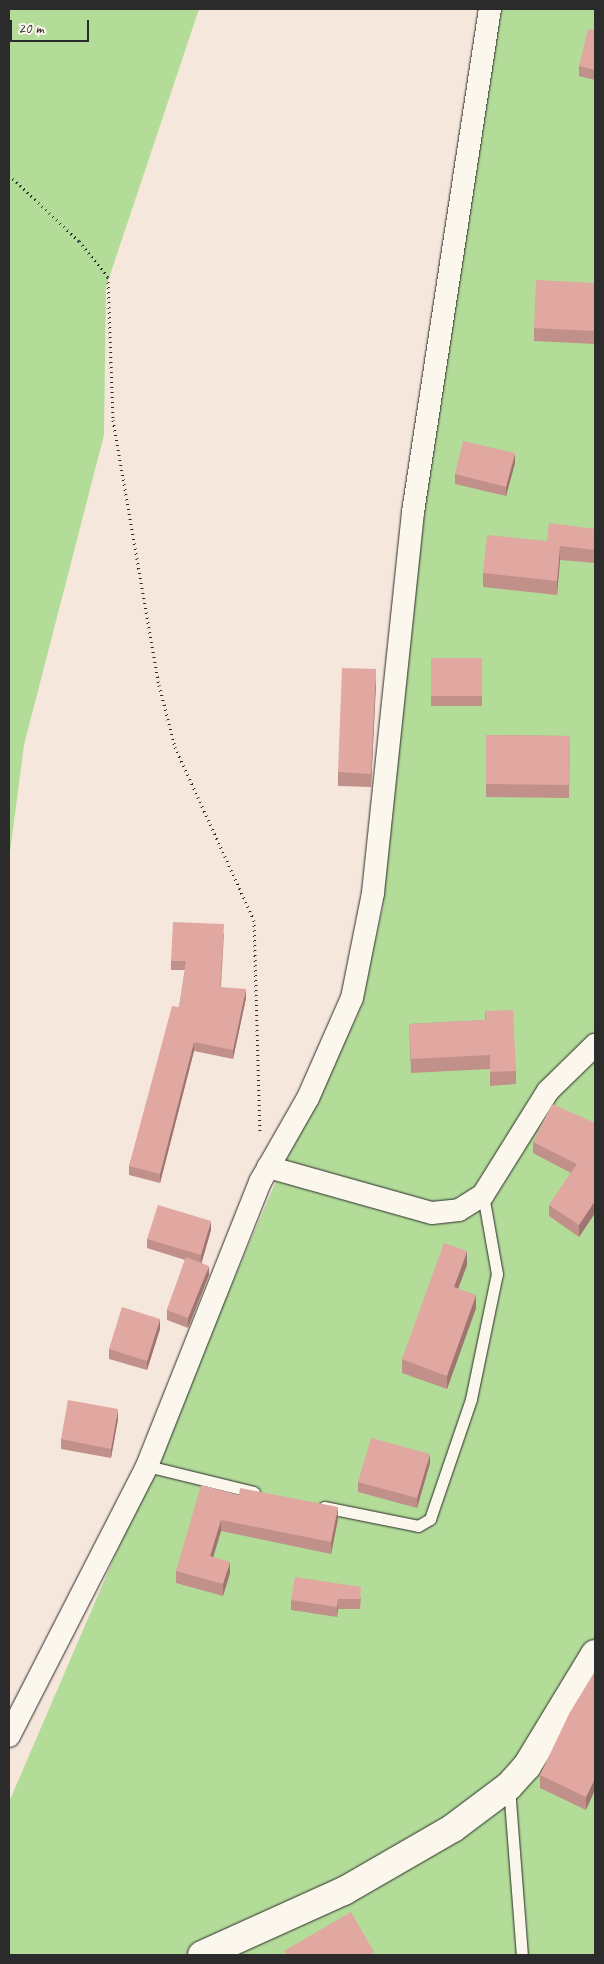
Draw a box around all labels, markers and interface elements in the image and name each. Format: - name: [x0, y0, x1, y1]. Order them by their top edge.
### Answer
- scale bar: [12, 10, 91, 42]
- text: 20 m: [18, 19, 44, 38]

